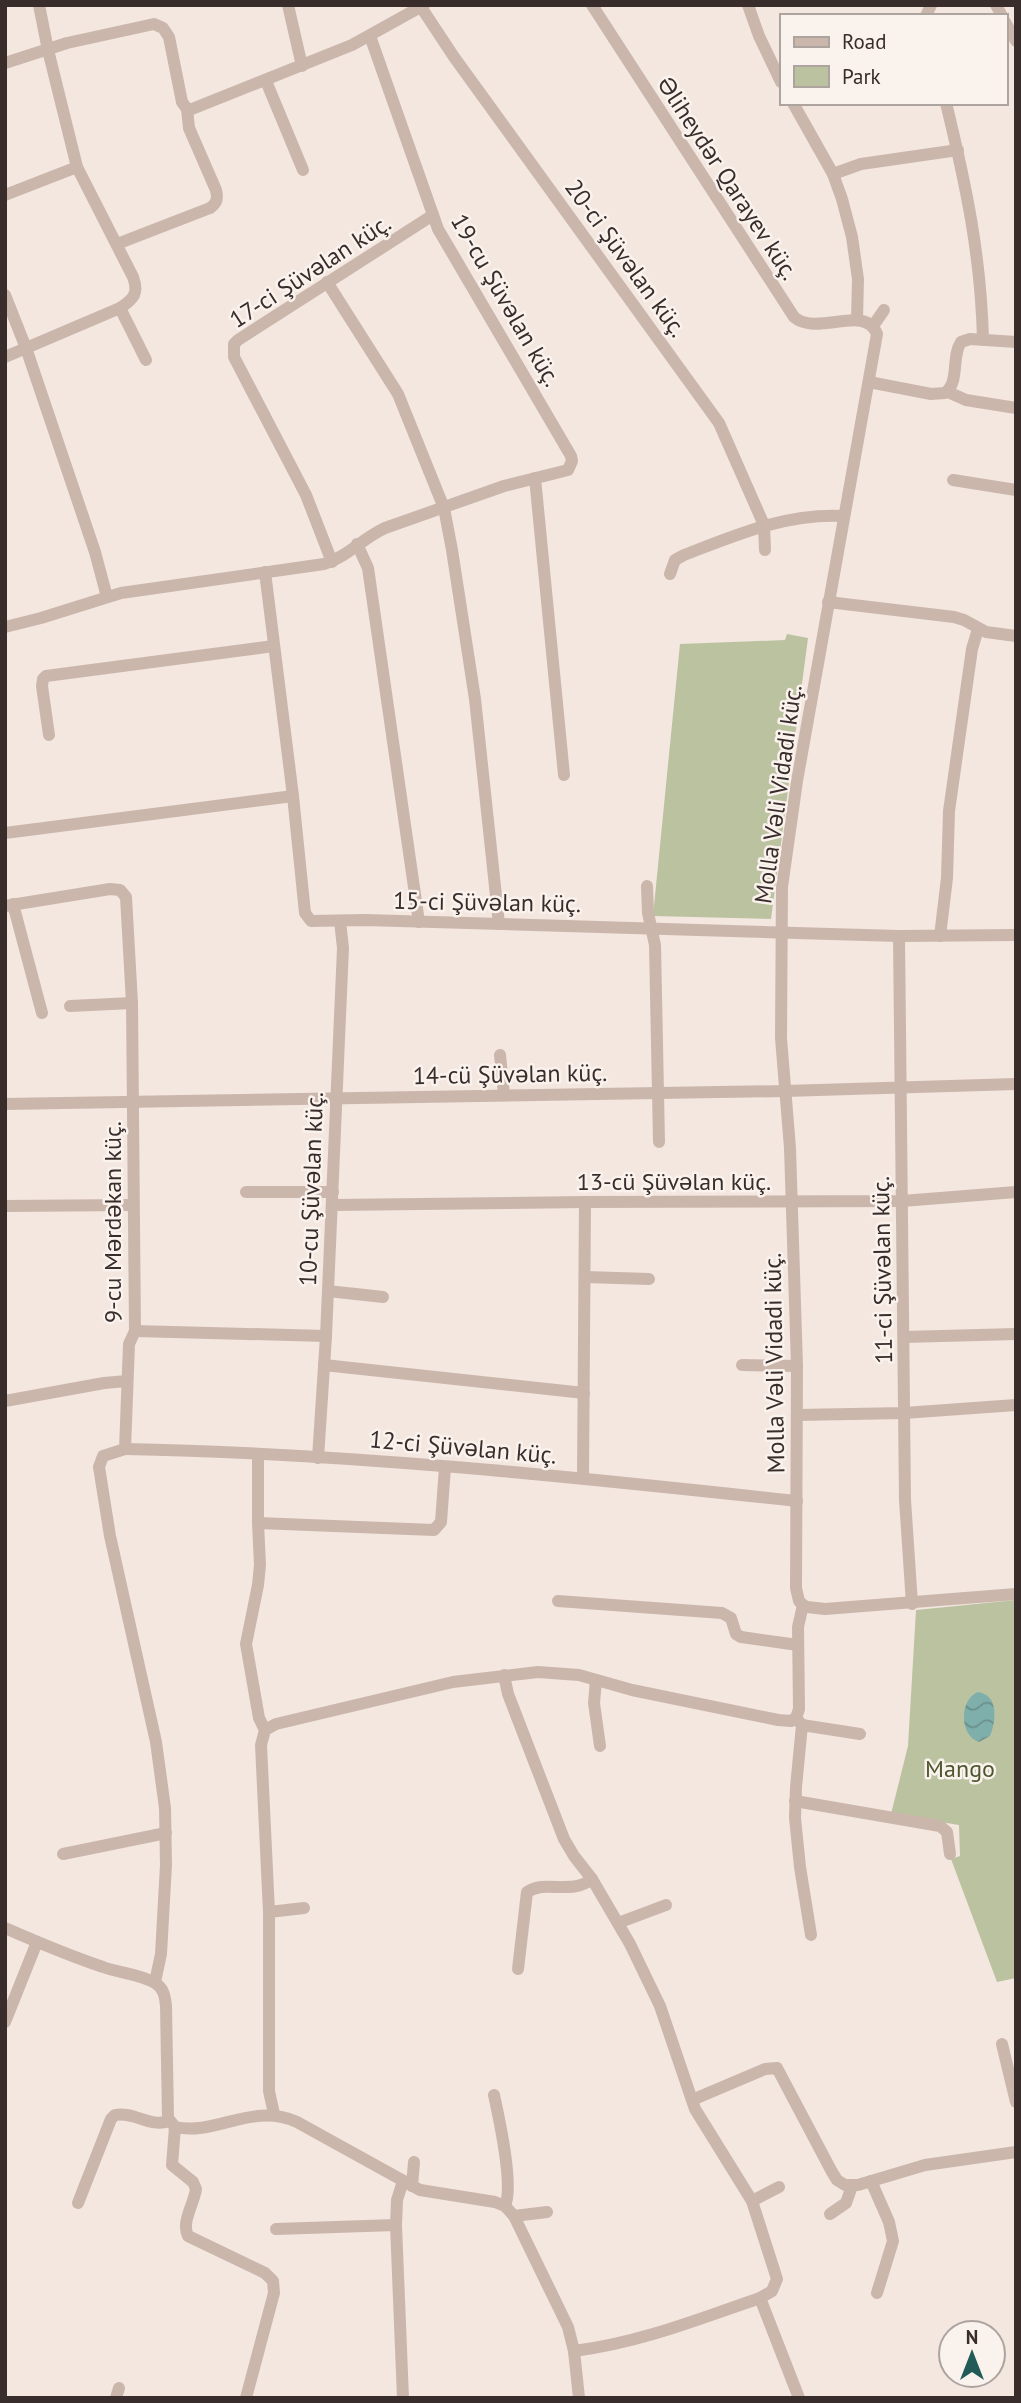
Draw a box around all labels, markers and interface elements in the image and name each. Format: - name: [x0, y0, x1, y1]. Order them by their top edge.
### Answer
- legend: [780, 14, 1007, 105]
- text: Road: [842, 28, 886, 55]
- text: Park: [842, 63, 881, 90]
- street label: Əliheydər Qarayev küç.: [651, 70, 805, 286]
- street label: 20-ci Şüvəlan küç.: [558, 173, 694, 343]
- street label: 17-ci Şüvəlan küç.: [223, 207, 397, 335]
- street label: 19-cu Şüvəlan küç.: [444, 208, 568, 392]
- street label: Molla Vəli Vidadi küç.: [747, 683, 809, 905]
- street label: 15-ci Şüvəlan küç.: [393, 885, 581, 919]
- street label: 14-cü Şüvəlan küç.: [413, 1057, 607, 1091]
- street label: 10-cu Şüvəlan küç.: [292, 1091, 330, 1287]
- street label: 9-cu Mərdəkan küç.: [97, 1121, 128, 1323]
- street label: 13-cü Şüvəlan küç.: [577, 1166, 771, 1197]
- street label: 11-ci Şüvəlan küç.: [865, 1176, 899, 1364]
- street label: Molla Vəli Vidadi küç.: [757, 1252, 791, 1474]
- street label: 12-ci Şüvəlan küç.: [368, 1423, 558, 1471]
- park label: Mango: [925, 1753, 995, 1784]
- north arrow: [937, 2319, 1007, 2389]
- text: N: [966, 2325, 978, 2349]

